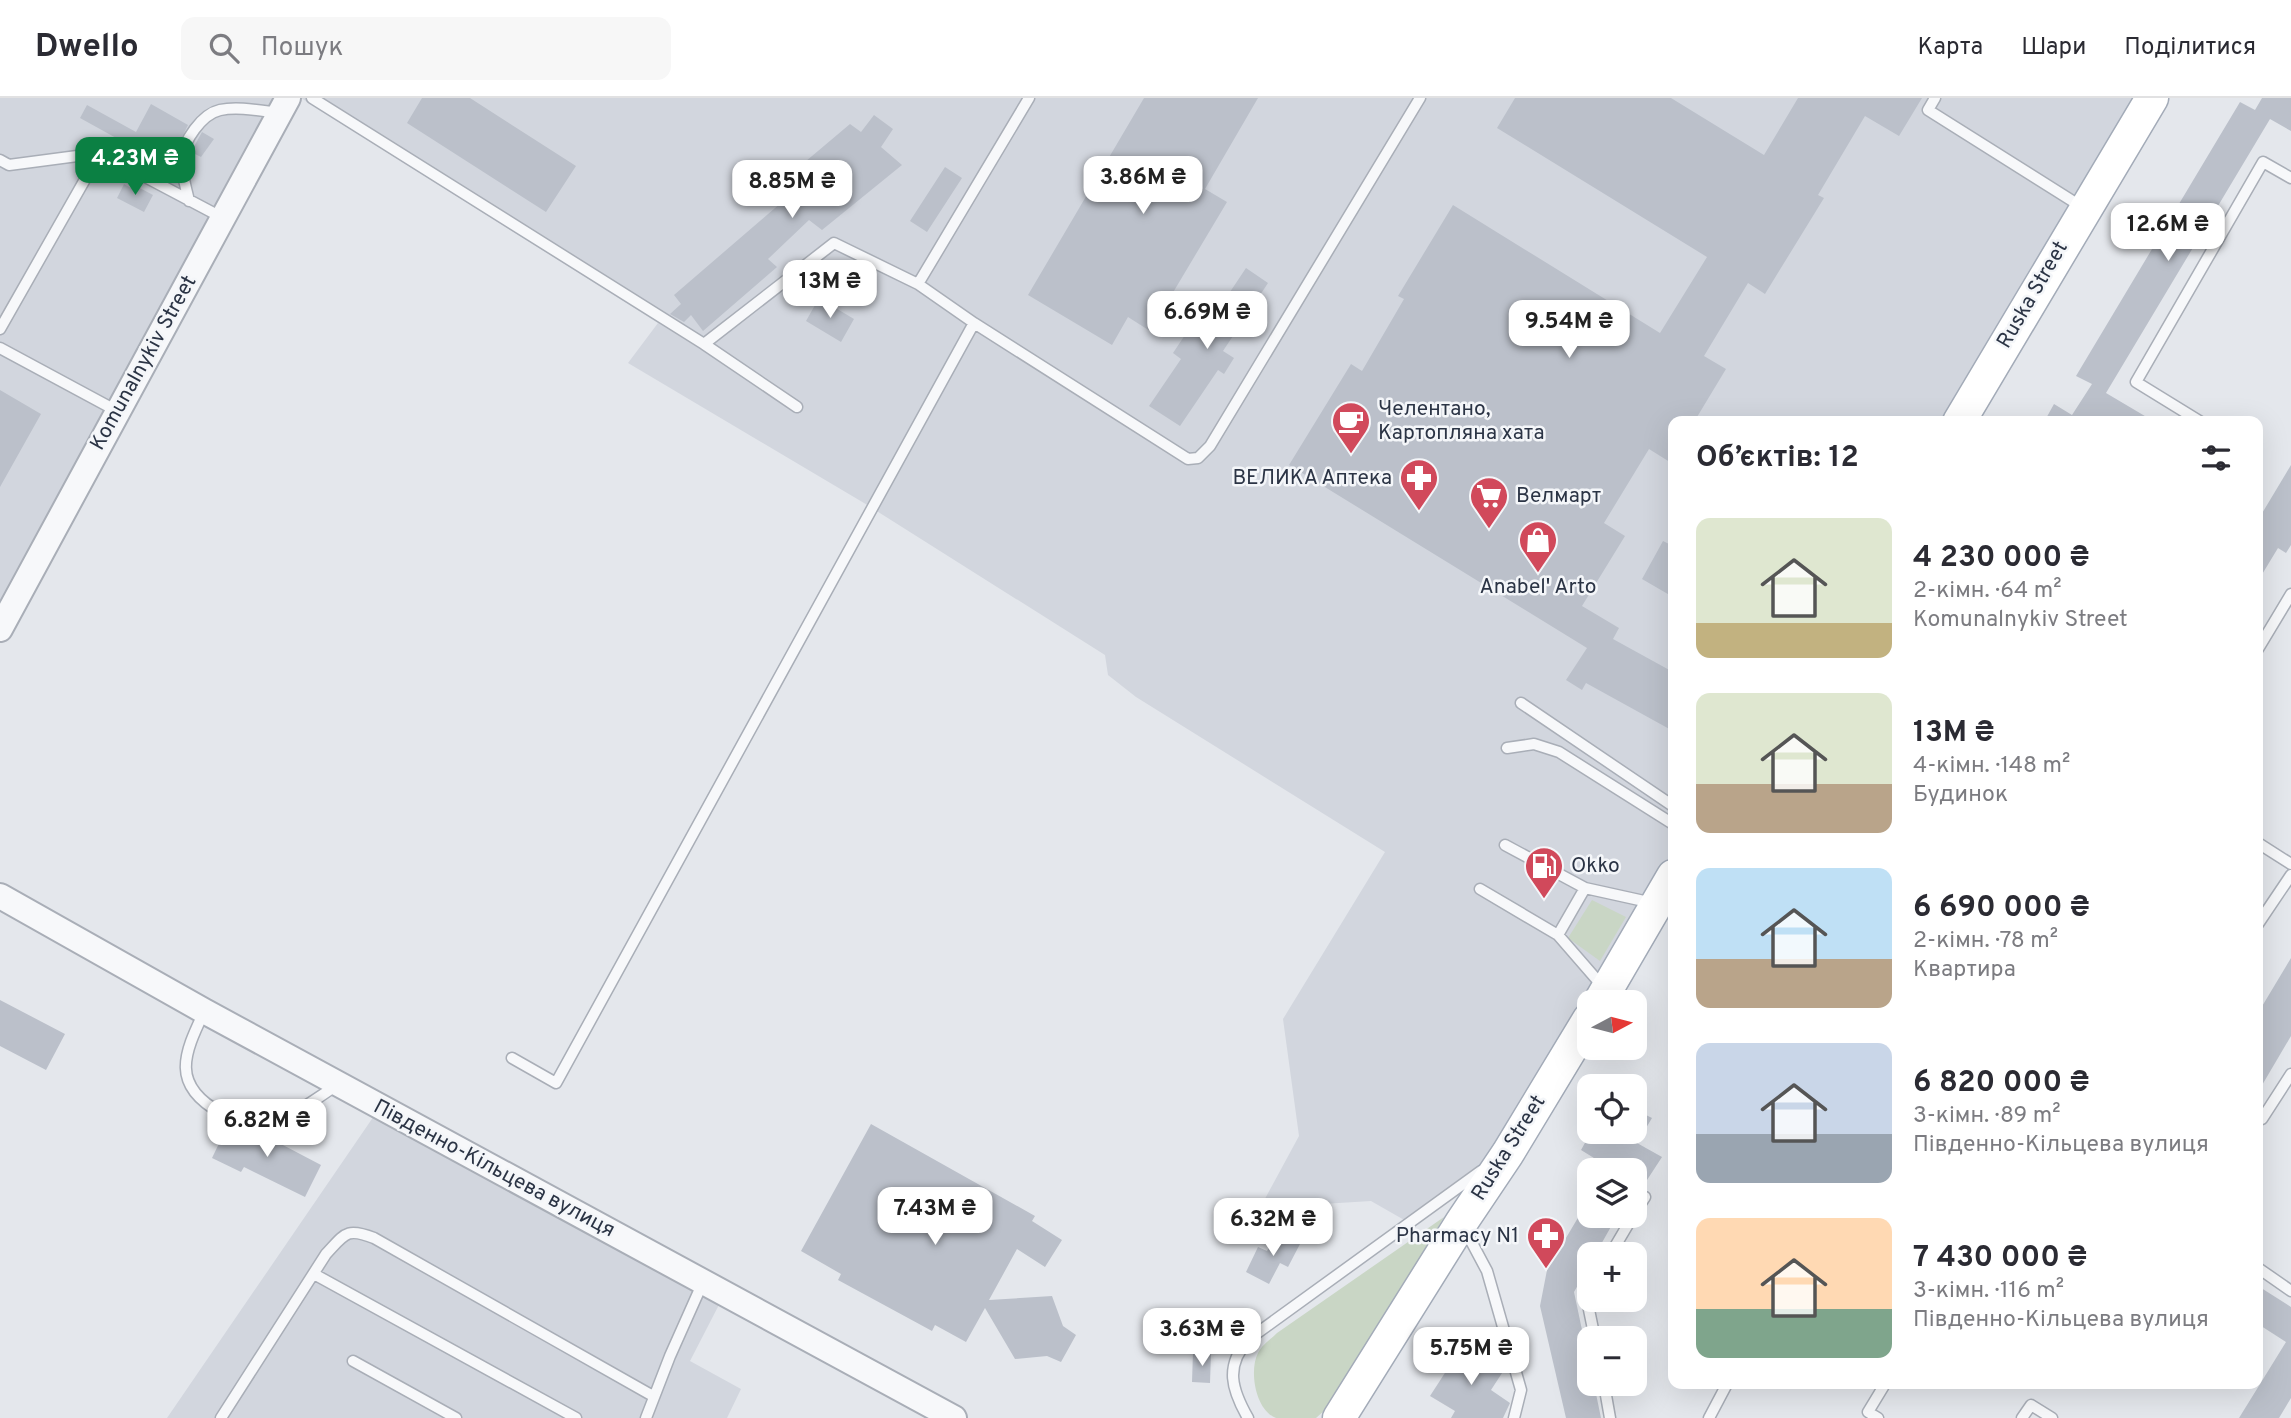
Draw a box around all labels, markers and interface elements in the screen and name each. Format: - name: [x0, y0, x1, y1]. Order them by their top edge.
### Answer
- search box: [181, 17, 671, 80]
- text: Dwello: [35, 27, 139, 69]
- icon: search: [205, 29, 243, 67]
- text: Пошук: [261, 32, 343, 65]
- text: Карта: [1918, 33, 1983, 63]
- text: Шари: [2021, 33, 2086, 63]
- text: Поділитися: [2124, 33, 2256, 63]
- pin: 4.23M ₴: [70, 138, 200, 197]
- text: 4.23M ₴: [91, 145, 179, 174]
- pin: 3.86M ₴: [1078, 156, 1208, 216]
- pin: 8.85M ₴: [727, 160, 857, 220]
- text: 3.86M ₴: [1100, 164, 1186, 193]
- text: 8.85M ₴: [748, 168, 836, 197]
- pin: 12.6M ₴: [2103, 204, 2233, 263]
- text: 12.6M ₴: [2127, 211, 2209, 240]
- street label: Ruska Street: [1991, 236, 2075, 354]
- pin: 13M ₴: [781, 260, 879, 320]
- text: 13M ₴: [799, 268, 861, 297]
- street label: Komunalnykiv Street: [85, 271, 203, 455]
- pin: 6.69M ₴: [1142, 292, 1272, 351]
- text: 6.69M ₴: [1163, 299, 1251, 328]
- pin: 9.54M ₴: [1504, 300, 1634, 360]
- text: 9.54M ₴: [1525, 308, 1613, 337]
- place label: Челентано, Картопляна хата: [1378, 396, 1545, 447]
- cafe icon: Челентано, Картопляна хата: [1330, 400, 1372, 455]
- icon: filters: [2197, 439, 2235, 477]
- text: Об’єктів: 12: [1696, 440, 1859, 477]
- pharmacy icon: ВЕЛИКА Аптека: [1398, 457, 1440, 512]
- place label: ВЕЛИКА Аптека: [1232, 465, 1392, 492]
- supermarket icon: Велмарт: [1468, 475, 1510, 530]
- place label: Велмарт: [1516, 483, 1601, 510]
- shop icon: Anabel' Arto: [1517, 519, 1559, 574]
- text: 4 230 000 ₴: [1913, 540, 2089, 577]
- icon: home: [1752, 546, 1836, 630]
- place label: Anabel' Arto: [1480, 574, 1596, 601]
- text: 2-кімн. · 64 m²: [1913, 577, 2062, 606]
- text: Komunalnykiv Street: [1913, 606, 2128, 635]
- text: 13M ₴: [1913, 715, 1994, 752]
- icon: home: [1752, 721, 1836, 805]
- text: 4-кімн. · 148 m²: [1913, 752, 2070, 781]
- text: Будинок: [1913, 781, 2008, 810]
- fuel station icon: Okko: [1523, 845, 1565, 900]
- place label: Okko: [1571, 853, 1620, 880]
- text: 6 690 000 ₴: [1913, 890, 2090, 927]
- icon: home: [1752, 896, 1836, 980]
- text: 2-кімн. · 78 m²: [1913, 927, 2058, 956]
- text: Квартира: [1913, 956, 2016, 985]
- north arrow: [1577, 990, 1647, 1060]
- map controls: [1577, 990, 1647, 1396]
- text: 6 820 000 ₴: [1913, 1065, 2089, 1102]
- icon: home: [1752, 1071, 1836, 1155]
- button: locate: [1577, 1074, 1647, 1144]
- street label: Ruska Street: [1466, 1090, 1552, 1206]
- street label: Південно-Кільцева вулиця: [368, 1094, 620, 1244]
- pin: 6.82M ₴: [202, 1100, 332, 1159]
- text: 3-кімн. · 89 m²: [1913, 1102, 2061, 1131]
- text: 6.82M ₴: [223, 1107, 311, 1136]
- text: Південно-Кільцева вулиця: [1913, 1131, 2209, 1160]
- button: layers: [1577, 1158, 1647, 1228]
- pin: 7.43M ₴: [870, 1188, 1000, 1247]
- text: 7.43M ₴: [894, 1195, 976, 1224]
- pin: 6.32M ₴: [1208, 1198, 1338, 1258]
- text: 6.32M ₴: [1230, 1206, 1316, 1235]
- pharmacy icon: Pharmacy N1: [1525, 1215, 1567, 1270]
- place label: Pharmacy N1: [1396, 1223, 1519, 1250]
- text: 7 430 000 ₴: [1913, 1240, 2087, 1277]
- button: +: [1577, 1242, 1647, 1312]
- icon: home: [1752, 1246, 1836, 1330]
- text: 3-кімн. · 116 m²: [1913, 1277, 2064, 1306]
- text: Південно-Кільцева вулиця: [1913, 1306, 2209, 1335]
- pin: 3.63M ₴: [1137, 1308, 1267, 1368]
- text: 3.63M ₴: [1159, 1316, 1245, 1345]
- button: −: [1577, 1326, 1647, 1396]
- pin: 5.75M ₴: [1406, 1328, 1536, 1387]
- text: 5.75M ₴: [1429, 1335, 1513, 1364]

